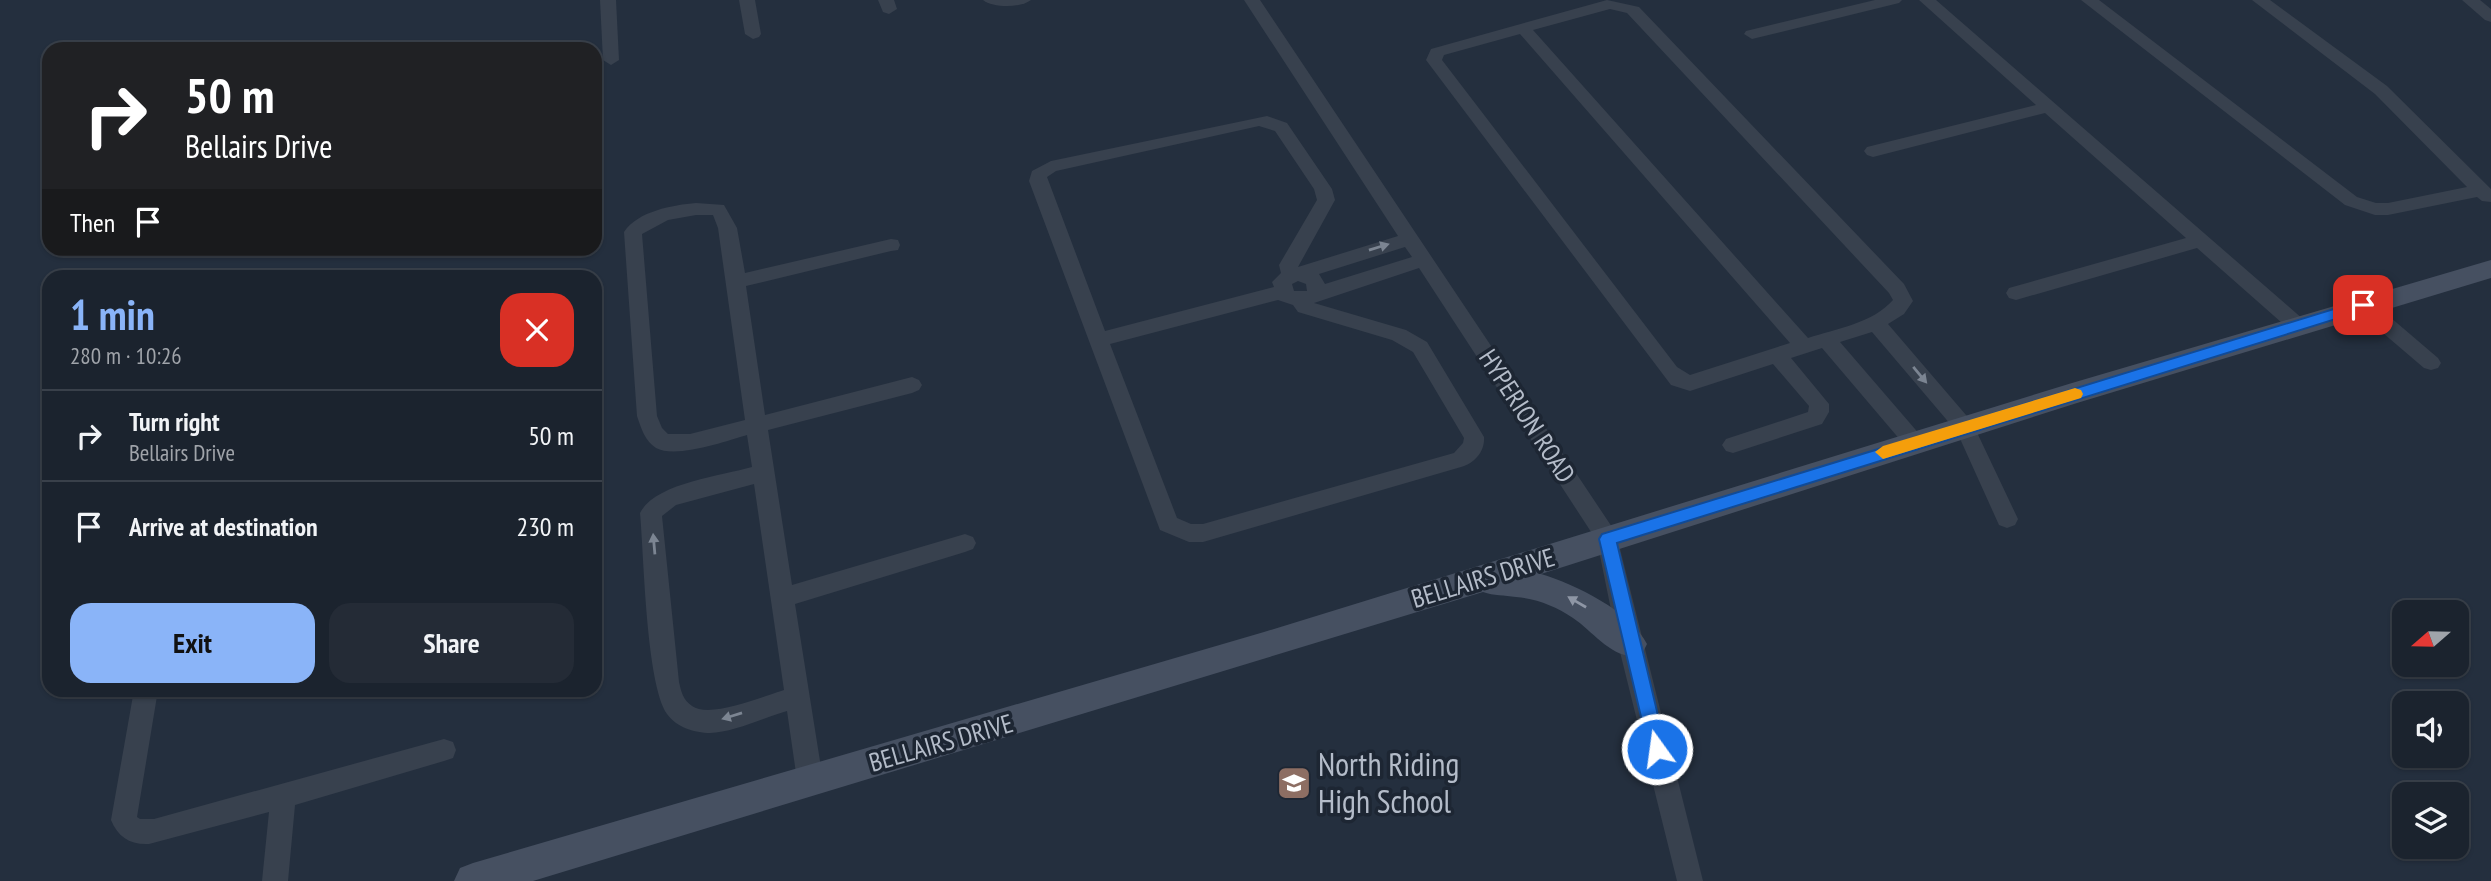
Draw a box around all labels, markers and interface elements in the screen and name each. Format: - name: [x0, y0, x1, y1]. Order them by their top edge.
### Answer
- text: 50 m: [185, 63, 274, 127]
- icon: right: [70, 70, 161, 161]
- text: Bellairs Drive: [185, 125, 332, 167]
- icon: arrive: [129, 203, 167, 241]
- text: Then: [70, 206, 115, 239]
- one-way arrow: [1369, 242, 1390, 252]
- pin: [2333, 275, 2393, 335]
- icon: arrive: [2344, 286, 2382, 324]
- text: 1 min: [70, 287, 155, 342]
- button: close: [500, 293, 574, 367]
- text: 280 m · 10:26: [70, 341, 182, 370]
- street label: HYPERION ROAD: [1472, 343, 1583, 489]
- one-way arrow: [1912, 367, 1927, 384]
- text: Turn right: [129, 405, 220, 438]
- icon: right: [70, 417, 108, 455]
- text: 50 m: [528, 419, 574, 452]
- text: Bellairs Drive: [129, 438, 235, 467]
- icon: arrive: [70, 508, 108, 546]
- text: Arrive at destination: [129, 510, 318, 543]
- text: 230 m: [516, 510, 574, 543]
- one-way arrow: [648, 533, 659, 555]
- street label: BELLAIRS DRIVE: [1407, 540, 1558, 615]
- one-way arrow: [1567, 596, 1586, 608]
- north arrow: [2392, 600, 2469, 677]
- map controls: [2392, 600, 2469, 859]
- button: Exit: [70, 603, 315, 683]
- button: Share: [329, 603, 574, 683]
- button: sound: [2392, 691, 2469, 768]
- street label: BELLAIRS DRIVE: [865, 706, 1017, 779]
- one-way arrow: [721, 712, 742, 722]
- position arrow: [1620, 712, 1694, 786]
- place label: North Riding High School: [1318, 743, 1459, 822]
- school or university icon: North Riding High School: [1275, 764, 1313, 802]
- button: layers: [2392, 782, 2469, 859]

